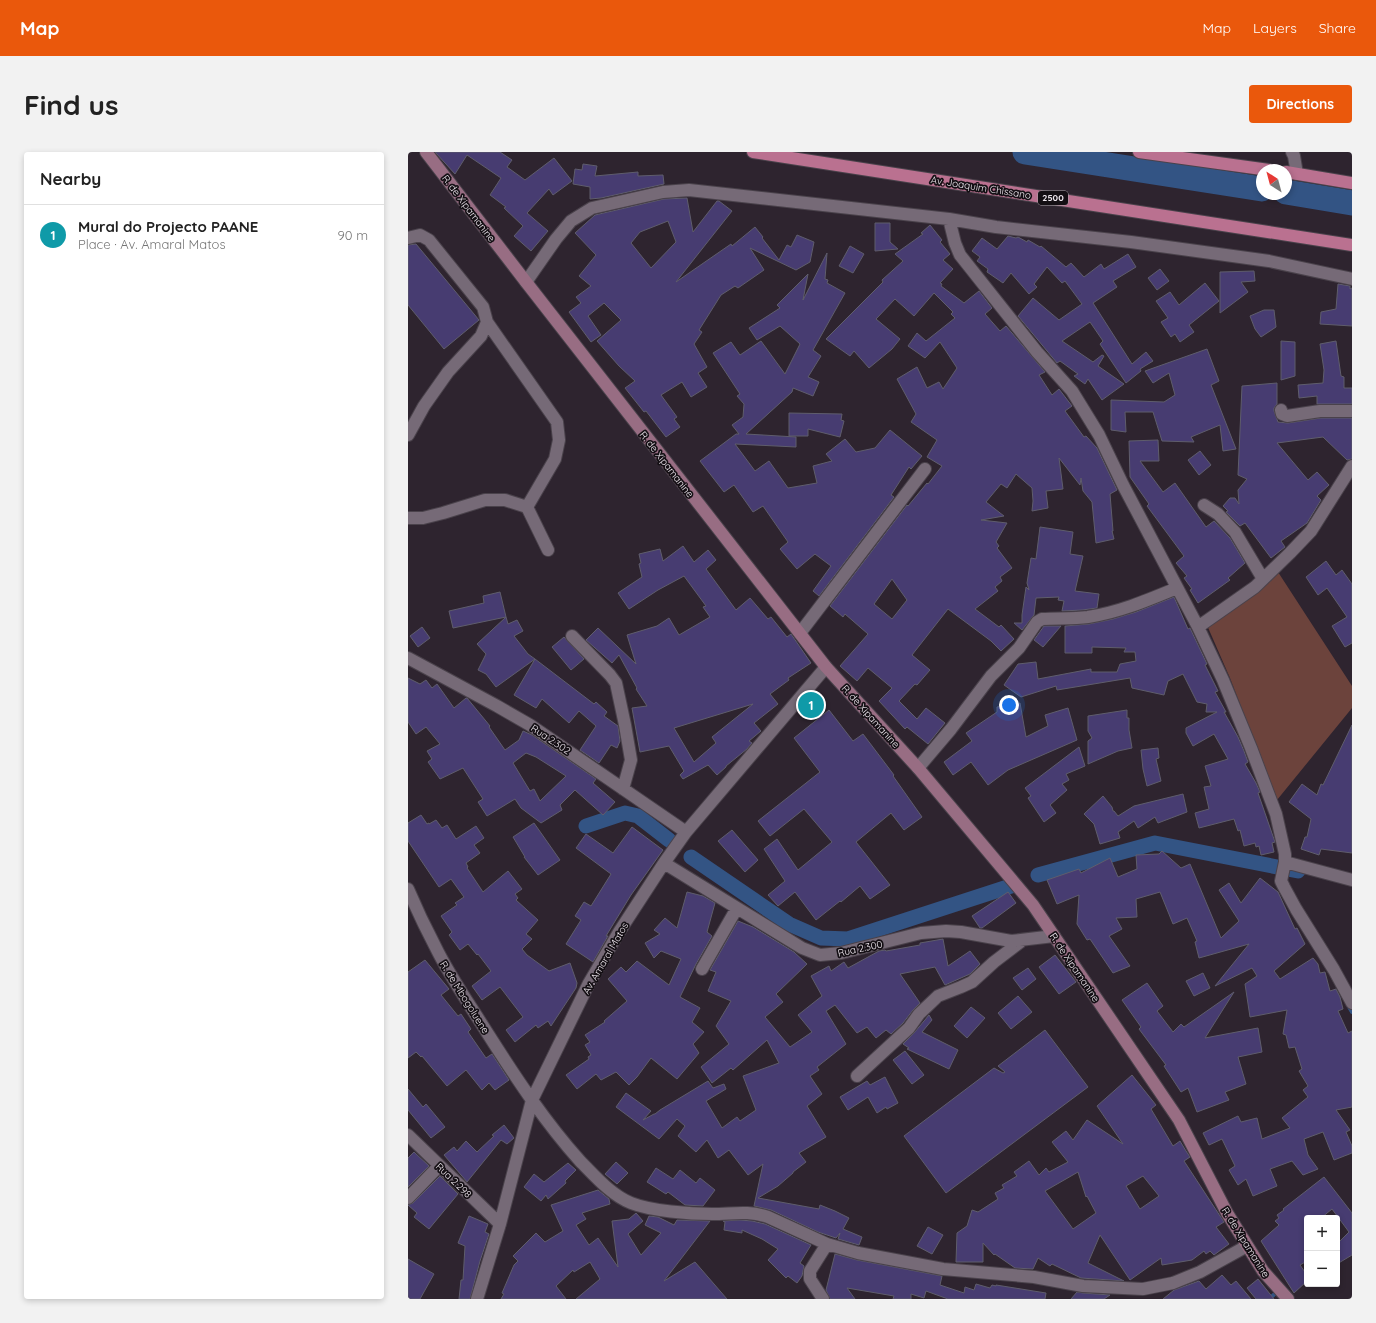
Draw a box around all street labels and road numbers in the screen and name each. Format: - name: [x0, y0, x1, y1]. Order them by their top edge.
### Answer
- street label: R. de Xipamanine: [439, 172, 498, 245]
- street label: Av. Joaquim Chissano: [930, 173, 1032, 202]
- road number: 2500: [1038, 191, 1068, 205]
- street label: R. de Xipamanine: [637, 429, 697, 500]
- street label: R. de Xipamanine: [839, 682, 903, 751]
- street label: Rua 2.302: [528, 721, 573, 758]
- street label: Av. Amaral Matos: [580, 920, 631, 997]
- street label: R. de Xipamanine: [1047, 930, 1103, 1005]
- street label: Rua 2.300: [836, 937, 884, 960]
- street label: R. de Mbogoluene: [437, 959, 492, 1036]
- street label: Rua 2.298: [433, 1160, 474, 1201]
- street label: R. de Xipamanine: [1219, 1205, 1273, 1280]

